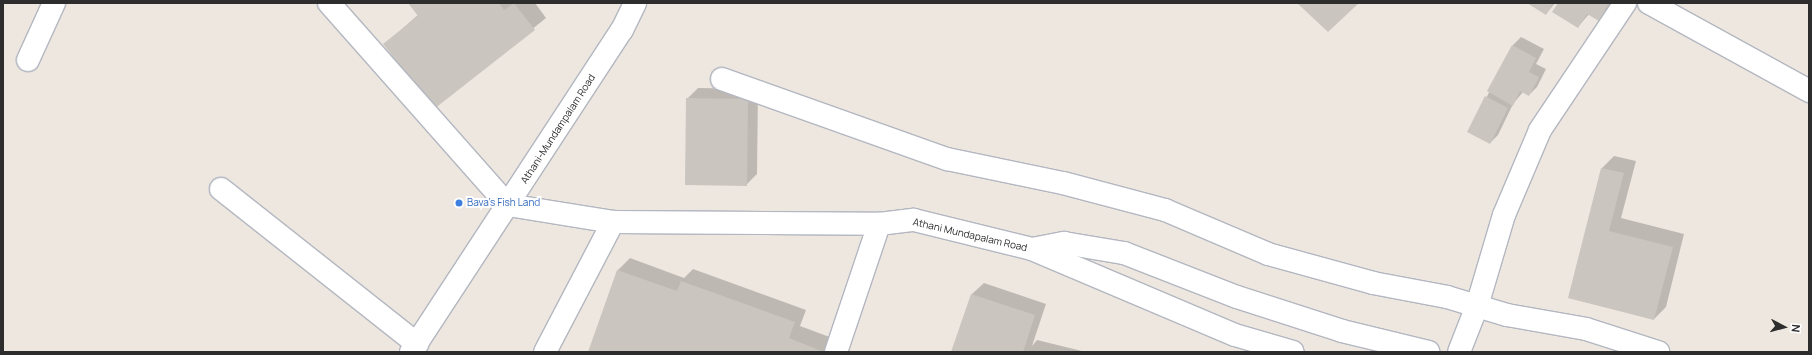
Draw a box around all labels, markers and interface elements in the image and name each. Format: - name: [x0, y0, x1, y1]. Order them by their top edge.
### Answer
- street label: Athani-Mundampalam Road: [518, 72, 598, 186]
- place label: Bava's Fish Land: [467, 197, 540, 209]
- marker: Bava's Fish Land: [454, 198, 464, 208]
- street label: Athani Mundapalam Road: [912, 216, 1028, 254]
- north arrow: [1764, 307, 1804, 347]
- text: N: [1789, 324, 1804, 333]

